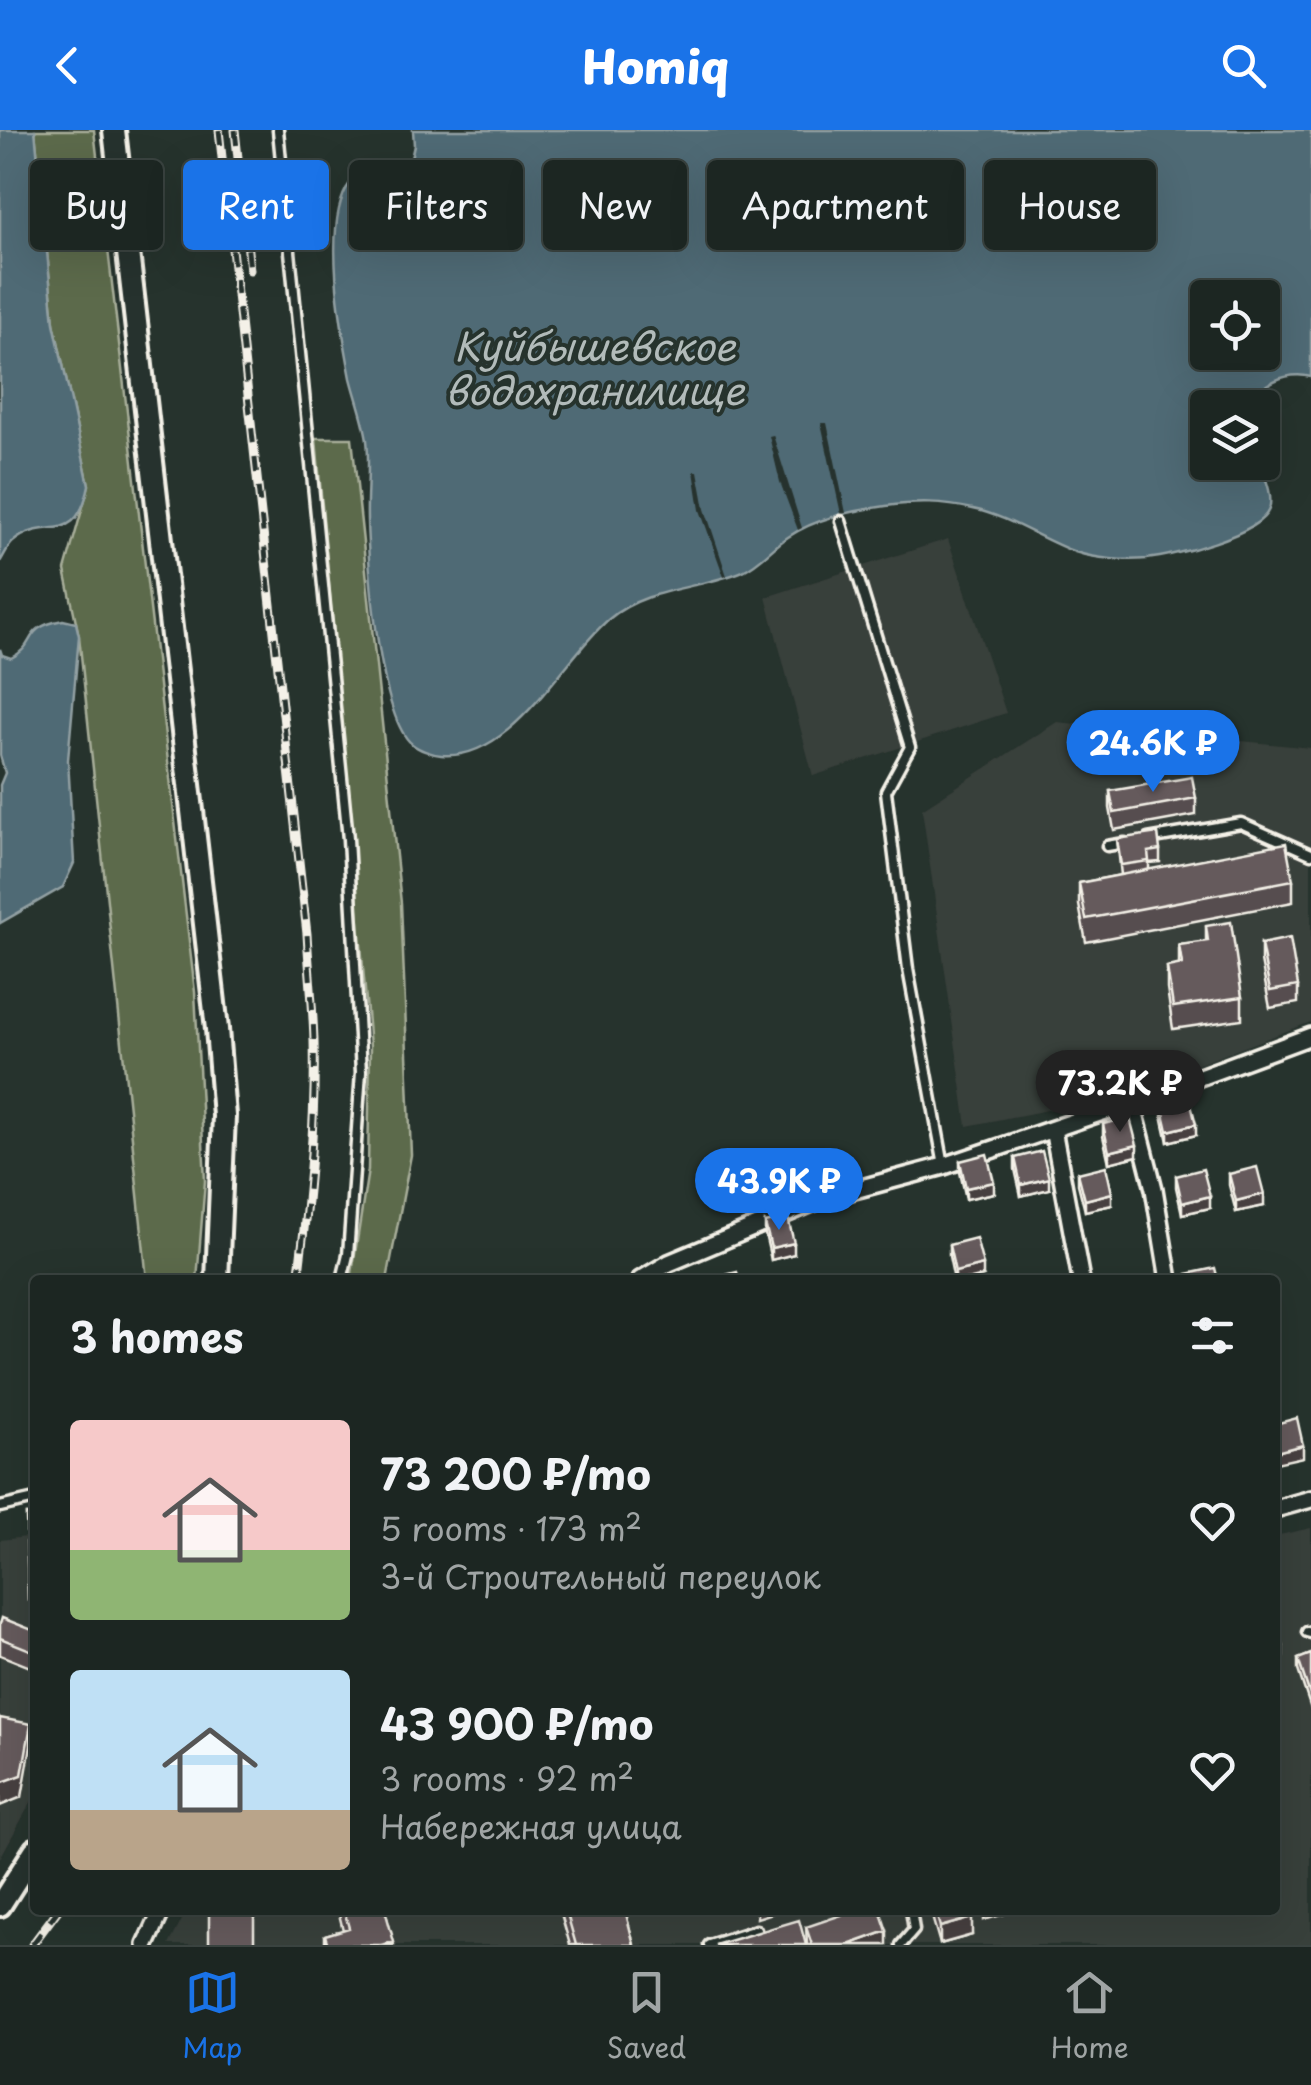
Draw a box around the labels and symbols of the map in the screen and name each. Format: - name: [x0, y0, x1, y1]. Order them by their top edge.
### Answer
- water label: Куйбышевское водохранилище: [445, 317, 746, 418]
- pin: 24.6K ₽: [1061, 710, 1245, 795]
- pin: 73.2K ₽: [1028, 1050, 1212, 1135]
- pin: 43.9K ₽: [687, 1148, 871, 1233]

